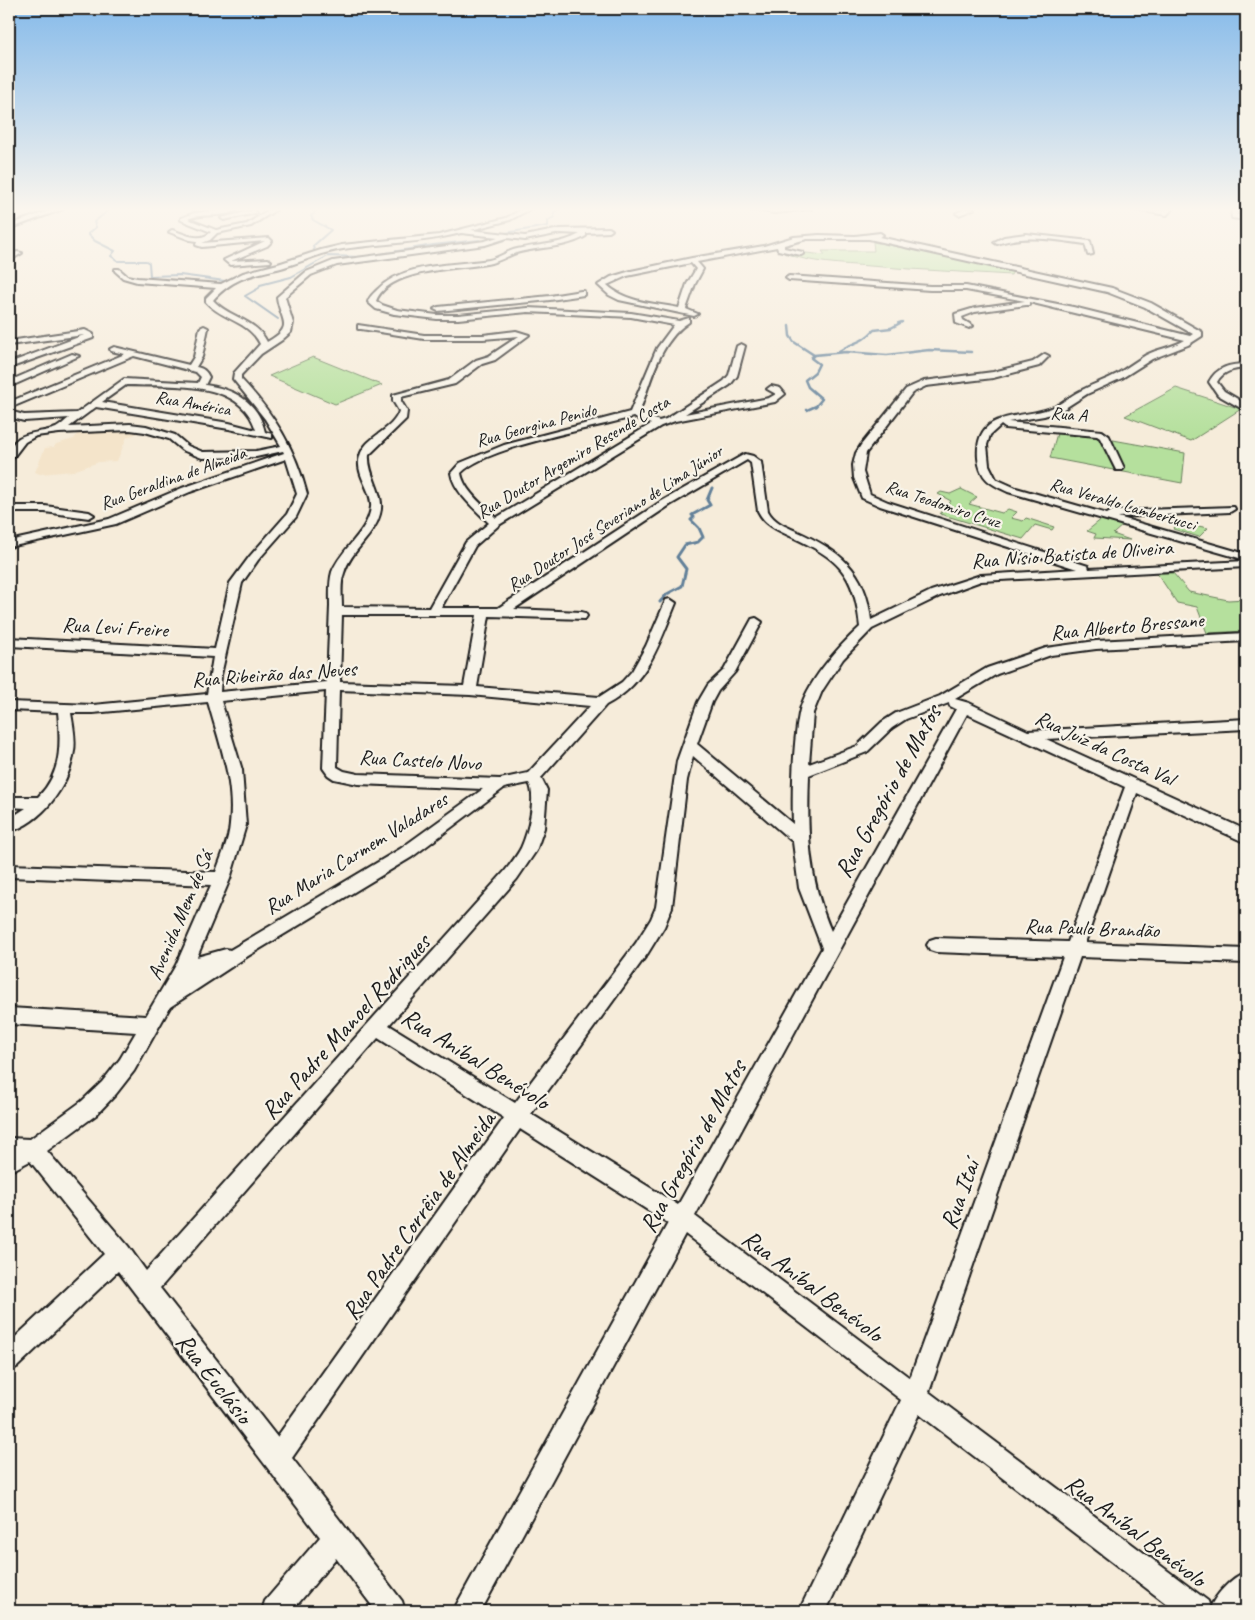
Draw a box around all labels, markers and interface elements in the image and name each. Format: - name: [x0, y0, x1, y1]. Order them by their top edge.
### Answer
- street label: Rua América: [154, 386, 234, 421]
- street label: Rua Doutor Argemiro Resende Costa: [473, 390, 674, 523]
- street label: Rua Georgina Penido: [474, 398, 600, 452]
- street label: Rua A: [1050, 401, 1089, 427]
- street label: Rua Doutor José Severiano de Lima Júnior: [503, 439, 728, 596]
- street label: Rua Geraldina de Almeida: [97, 441, 250, 515]
- street label: Rua Veraldo Lambertucci: [1047, 473, 1201, 536]
- street label: Rua Teodomiro Cruz: [883, 475, 1005, 534]
- street label: Rua Nísio Batista de Oliveira: [970, 534, 1175, 574]
- street label: Rua Alberto Bressane: [1049, 606, 1207, 646]
- street label: Rua Levi Freire: [61, 611, 171, 643]
- street label: Rua Ribeirão das Neves: [191, 655, 359, 693]
- street label: Rua Gregório de Matos: [827, 697, 950, 883]
- street label: Rua Juiz da Costa Val: [1031, 704, 1182, 793]
- street label: Rua Castelo Novo: [358, 744, 483, 776]
- street label: Rua Maria Carmem Valadares: [260, 785, 454, 920]
- street label: Avenida Mem de Sá: [141, 845, 220, 984]
- street label: Rua Paulo Brandão: [1024, 913, 1161, 943]
- street label: Rua Padre Manoel Rodrigues: [254, 925, 439, 1126]
- street label: Rua Aníbal Benévolo: [395, 1001, 558, 1119]
- street label: Rua Gregório de Matos: [632, 1052, 755, 1238]
- street label: Rua Padre Corrêia de Almeida: [335, 1103, 504, 1326]
- street label: Rua Itaí: [933, 1150, 989, 1233]
- street label: Rua Aníbal Benévolo: [735, 1222, 892, 1351]
- street label: Rua Euclásio: [169, 1327, 262, 1433]
- street label: Rua Aníbal Benévolo: [1058, 1467, 1215, 1596]

